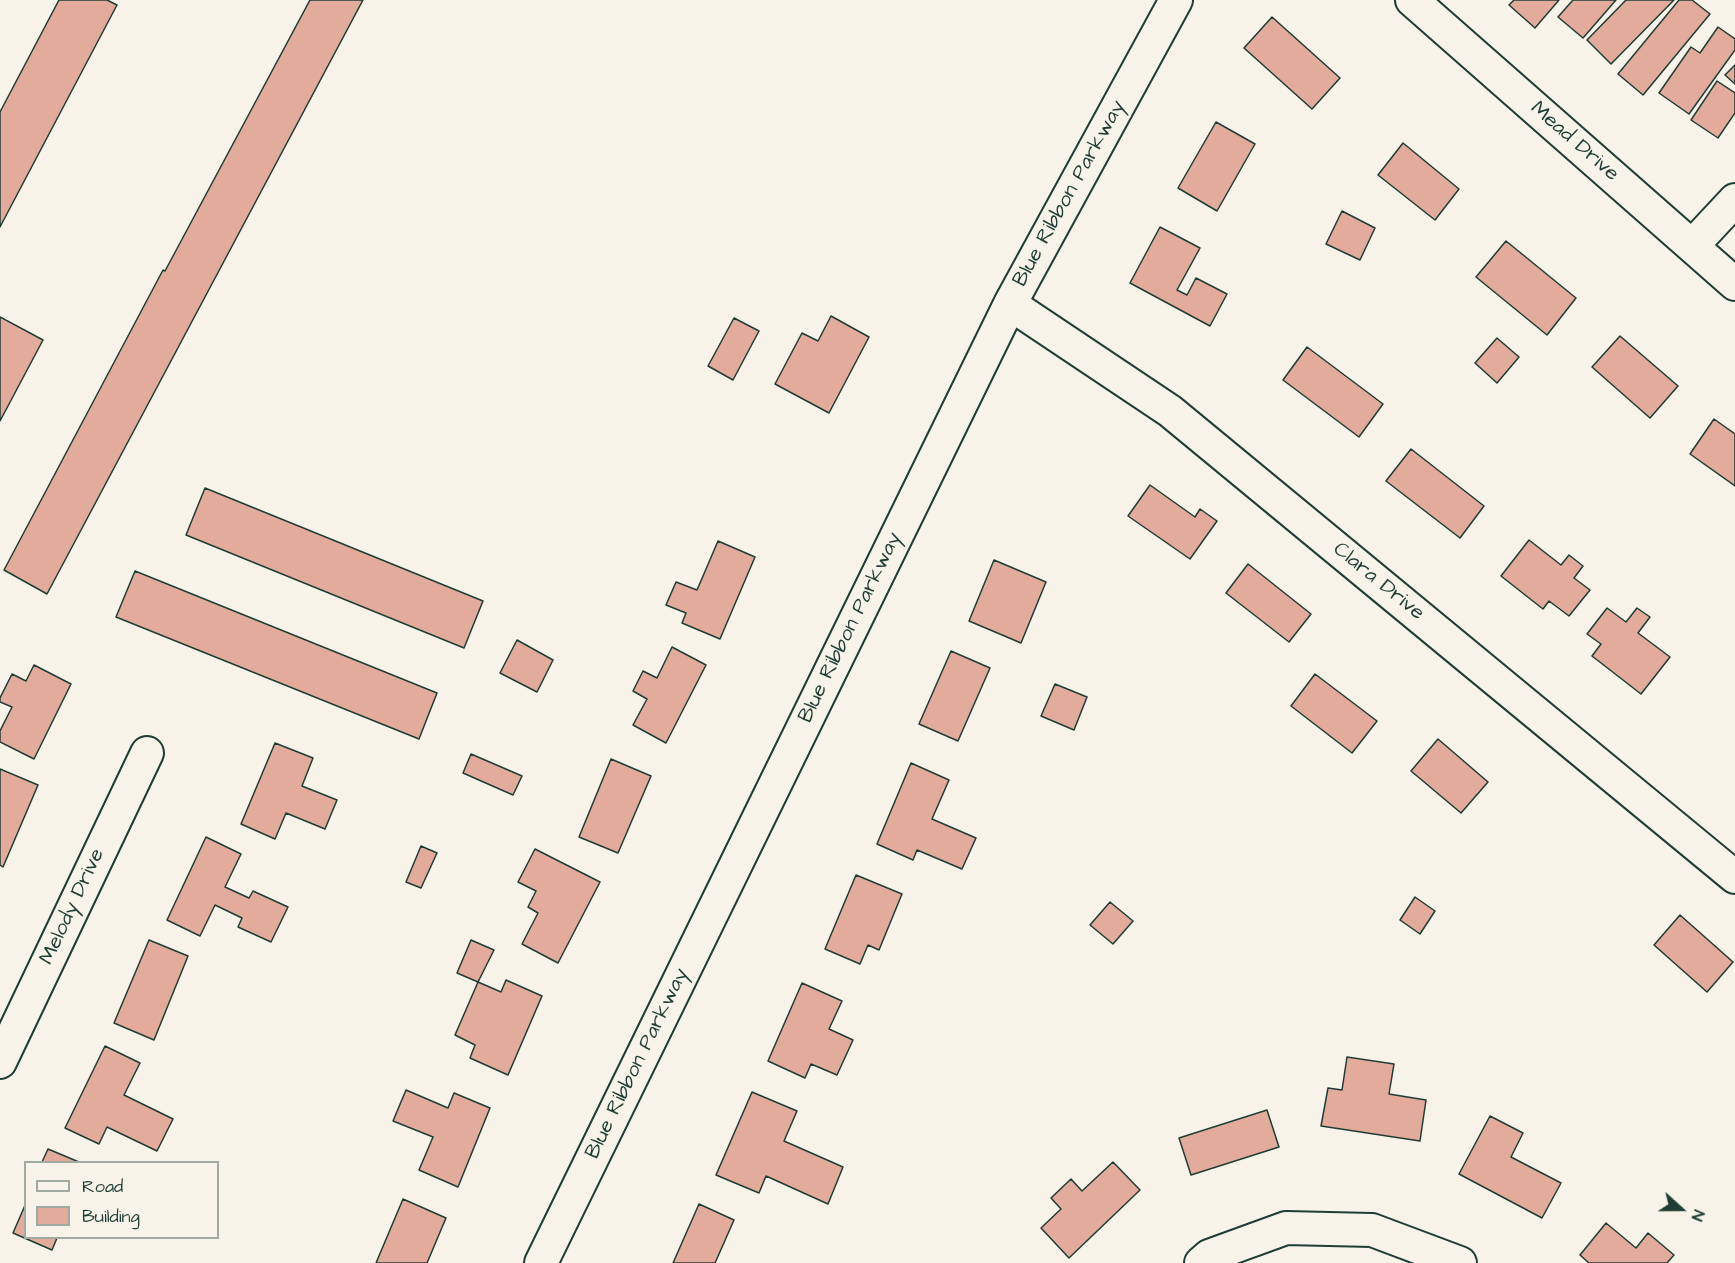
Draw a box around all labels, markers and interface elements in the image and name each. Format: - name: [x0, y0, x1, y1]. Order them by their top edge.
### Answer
- street label: Blue Ribbon Parkway: [1008, 97, 1132, 291]
- street label: Mead Drive: [1525, 97, 1623, 187]
- street label: Blue Ribbon Parkway: [794, 529, 908, 727]
- street label: Clara Drive: [1327, 538, 1429, 626]
- street label: Melody Drive: [35, 845, 111, 969]
- street label: Blue Ribbon Parkway: [581, 965, 695, 1163]
- legend: [24, 1161, 219, 1239]
- text: Road: [82, 1174, 123, 1199]
- north arrow: [1651, 1179, 1711, 1239]
- text: Building: [82, 1204, 140, 1229]
- text: N: [1686, 1207, 1710, 1224]

